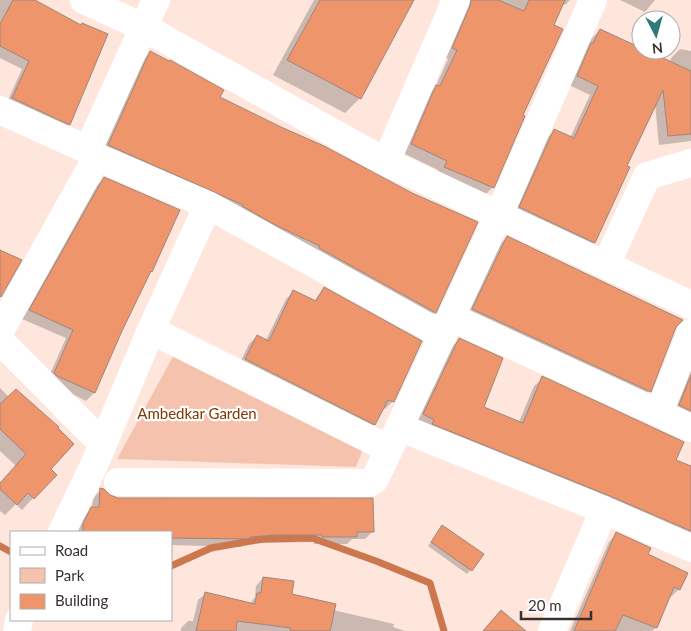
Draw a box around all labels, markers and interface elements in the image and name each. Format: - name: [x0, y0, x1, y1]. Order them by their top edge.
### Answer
- north arrow: [631, 10, 681, 60]
- text: N: [651, 39, 664, 57]
- park label: Ambedkar Garden: [137, 404, 257, 422]
- legend: [10, 531, 172, 621]
- text: Road: [55, 541, 88, 559]
- text: Park: [55, 566, 85, 584]
- scale bar: [521, 588, 591, 620]
- text: Building: [55, 591, 108, 609]
- text: 20 m: [528, 596, 562, 614]

